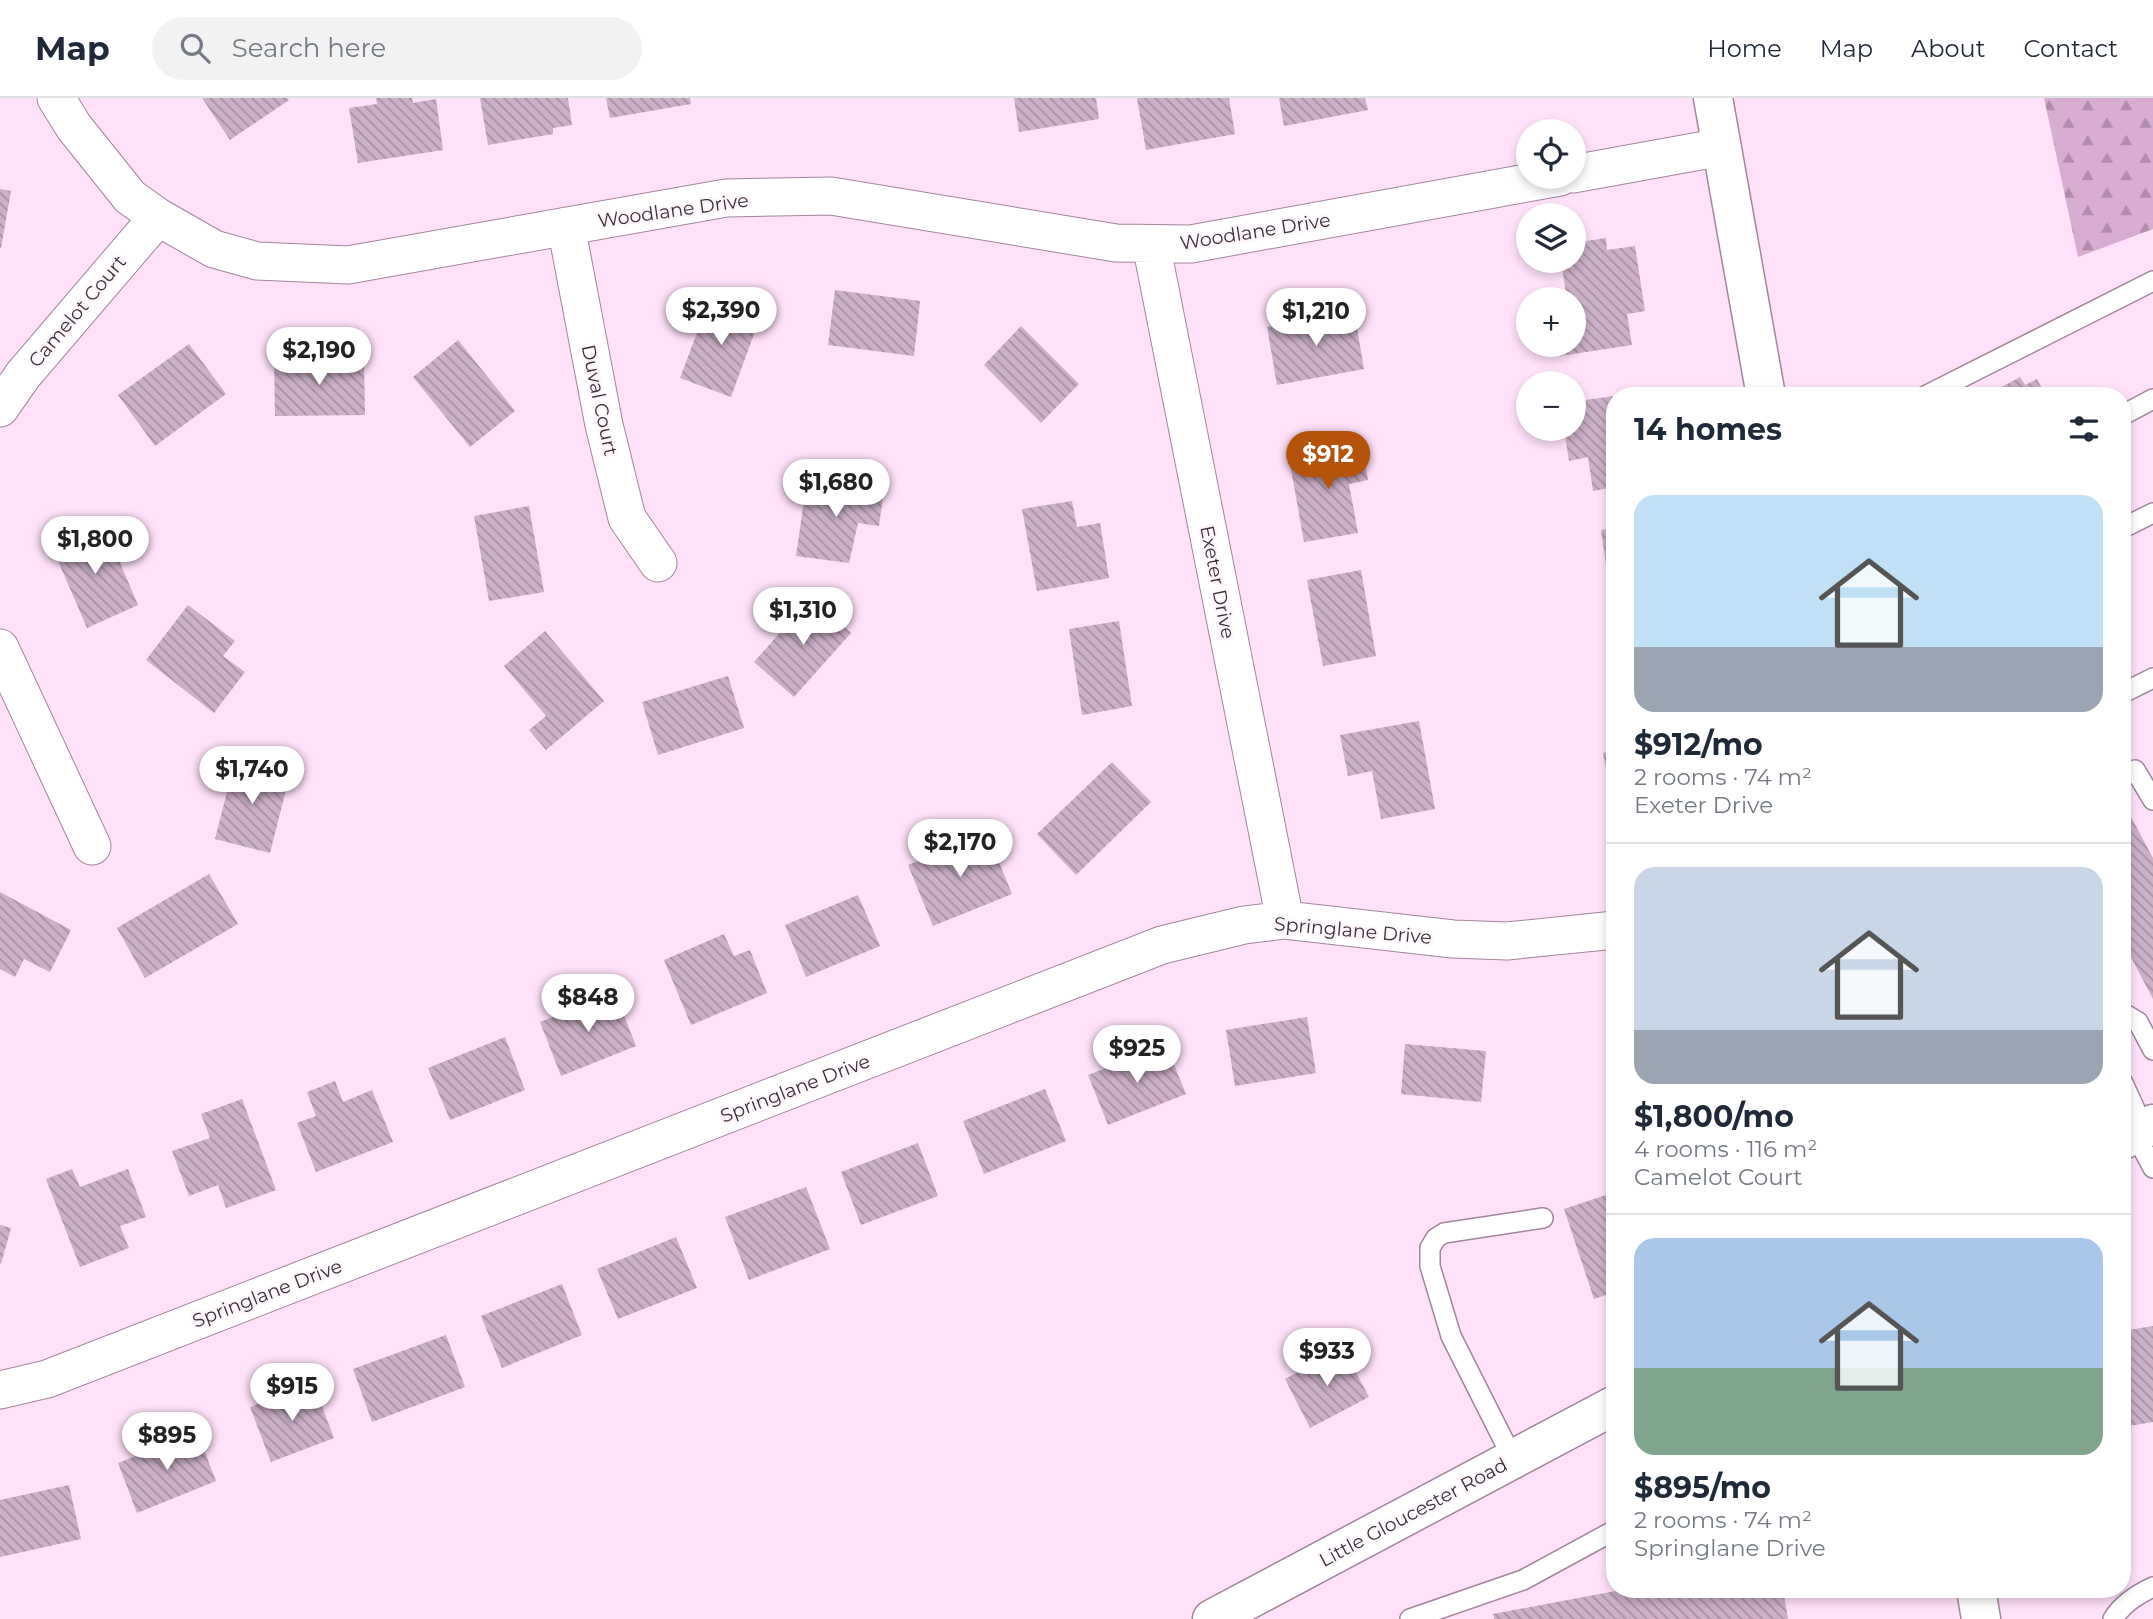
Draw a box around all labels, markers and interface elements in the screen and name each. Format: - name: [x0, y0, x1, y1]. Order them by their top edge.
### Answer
- search box: [152, 17, 642, 80]
- text: Map: [35, 28, 110, 68]
- icon: search: [176, 29, 214, 67]
- text: Search here: [232, 32, 386, 64]
- text: Home: [1707, 34, 1782, 63]
- text: Map: [1820, 34, 1873, 63]
- text: About: [1911, 34, 1985, 63]
- text: Contact: [2023, 34, 2118, 63]
- map controls: [1516, 119, 1586, 441]
- button: locate: [1516, 119, 1586, 189]
- street label: Woodlane Drive: [596, 189, 750, 232]
- button: layers: [1516, 203, 1586, 273]
- street label: Woodlane Drive: [1178, 208, 1332, 255]
- street label: Camelot Court: [24, 250, 131, 372]
- button: +: [1516, 287, 1586, 357]
- pin: $2,390: [664, 288, 778, 347]
- pin: $1,210: [1259, 288, 1373, 348]
- text: $2,390: [682, 296, 760, 324]
- text: $1,210: [1282, 297, 1350, 325]
- pin: $2,190: [262, 328, 376, 387]
- text: $2,190: [282, 336, 356, 364]
- street label: Duval Court: [577, 342, 623, 458]
- button: −: [1516, 371, 1586, 441]
- icon: filters: [2065, 410, 2103, 448]
- text: 14 homes: [1634, 411, 1782, 448]
- pin: $912: [1287, 432, 1369, 491]
- text: $912: [1302, 440, 1354, 468]
- pin: $1,680: [779, 460, 893, 519]
- text: $1,680: [799, 468, 873, 496]
- pin: $1,800: [38, 517, 152, 576]
- street label: Exeter Drive: [1195, 523, 1240, 641]
- text: $1,800: [57, 525, 133, 553]
- icon: home: [1806, 540, 1932, 666]
- pin: $1,310: [746, 588, 860, 647]
- text: $1,310: [769, 596, 837, 624]
- text: $912/mo: [1634, 726, 1763, 763]
- pin: $1,740: [195, 746, 309, 806]
- text: $1,740: [215, 755, 289, 783]
- text: 2 rooms · 74 m²: [1634, 763, 1812, 791]
- text: Exeter Drive: [1634, 791, 1773, 819]
- pin: $2,170: [903, 820, 1017, 879]
- text: $2,170: [924, 828, 996, 856]
- street label: Springlane Drive: [1273, 912, 1433, 949]
- icon: home: [1806, 912, 1932, 1038]
- pin: $848: [547, 974, 629, 1034]
- text: $848: [557, 983, 619, 1011]
- pin: $925: [1096, 1026, 1178, 1085]
- text: $925: [1109, 1034, 1165, 1062]
- street label: Springlane Drive: [717, 1049, 873, 1128]
- text: $1,800/mo: [1634, 1098, 1794, 1135]
- text: 4 rooms · 116 m²: [1634, 1135, 1817, 1163]
- text: Camelot Court: [1634, 1163, 1803, 1191]
- street label: Springlane Drive: [189, 1254, 345, 1333]
- icon: home: [1806, 1283, 1932, 1409]
- pin: $933: [1286, 1328, 1368, 1388]
- text: $933: [1299, 1337, 1355, 1365]
- pin: $915: [251, 1364, 333, 1423]
- text: $915: [266, 1372, 318, 1400]
- pin: $895: [126, 1412, 208, 1472]
- text: $895: [138, 1421, 196, 1449]
- street label: Little Gloucester Road: [1315, 1453, 1511, 1572]
- text: $895/mo: [1634, 1469, 1771, 1506]
- text: 2 rooms · 74 m²: [1634, 1506, 1812, 1534]
- text: Springlane Drive: [1634, 1534, 1826, 1562]

